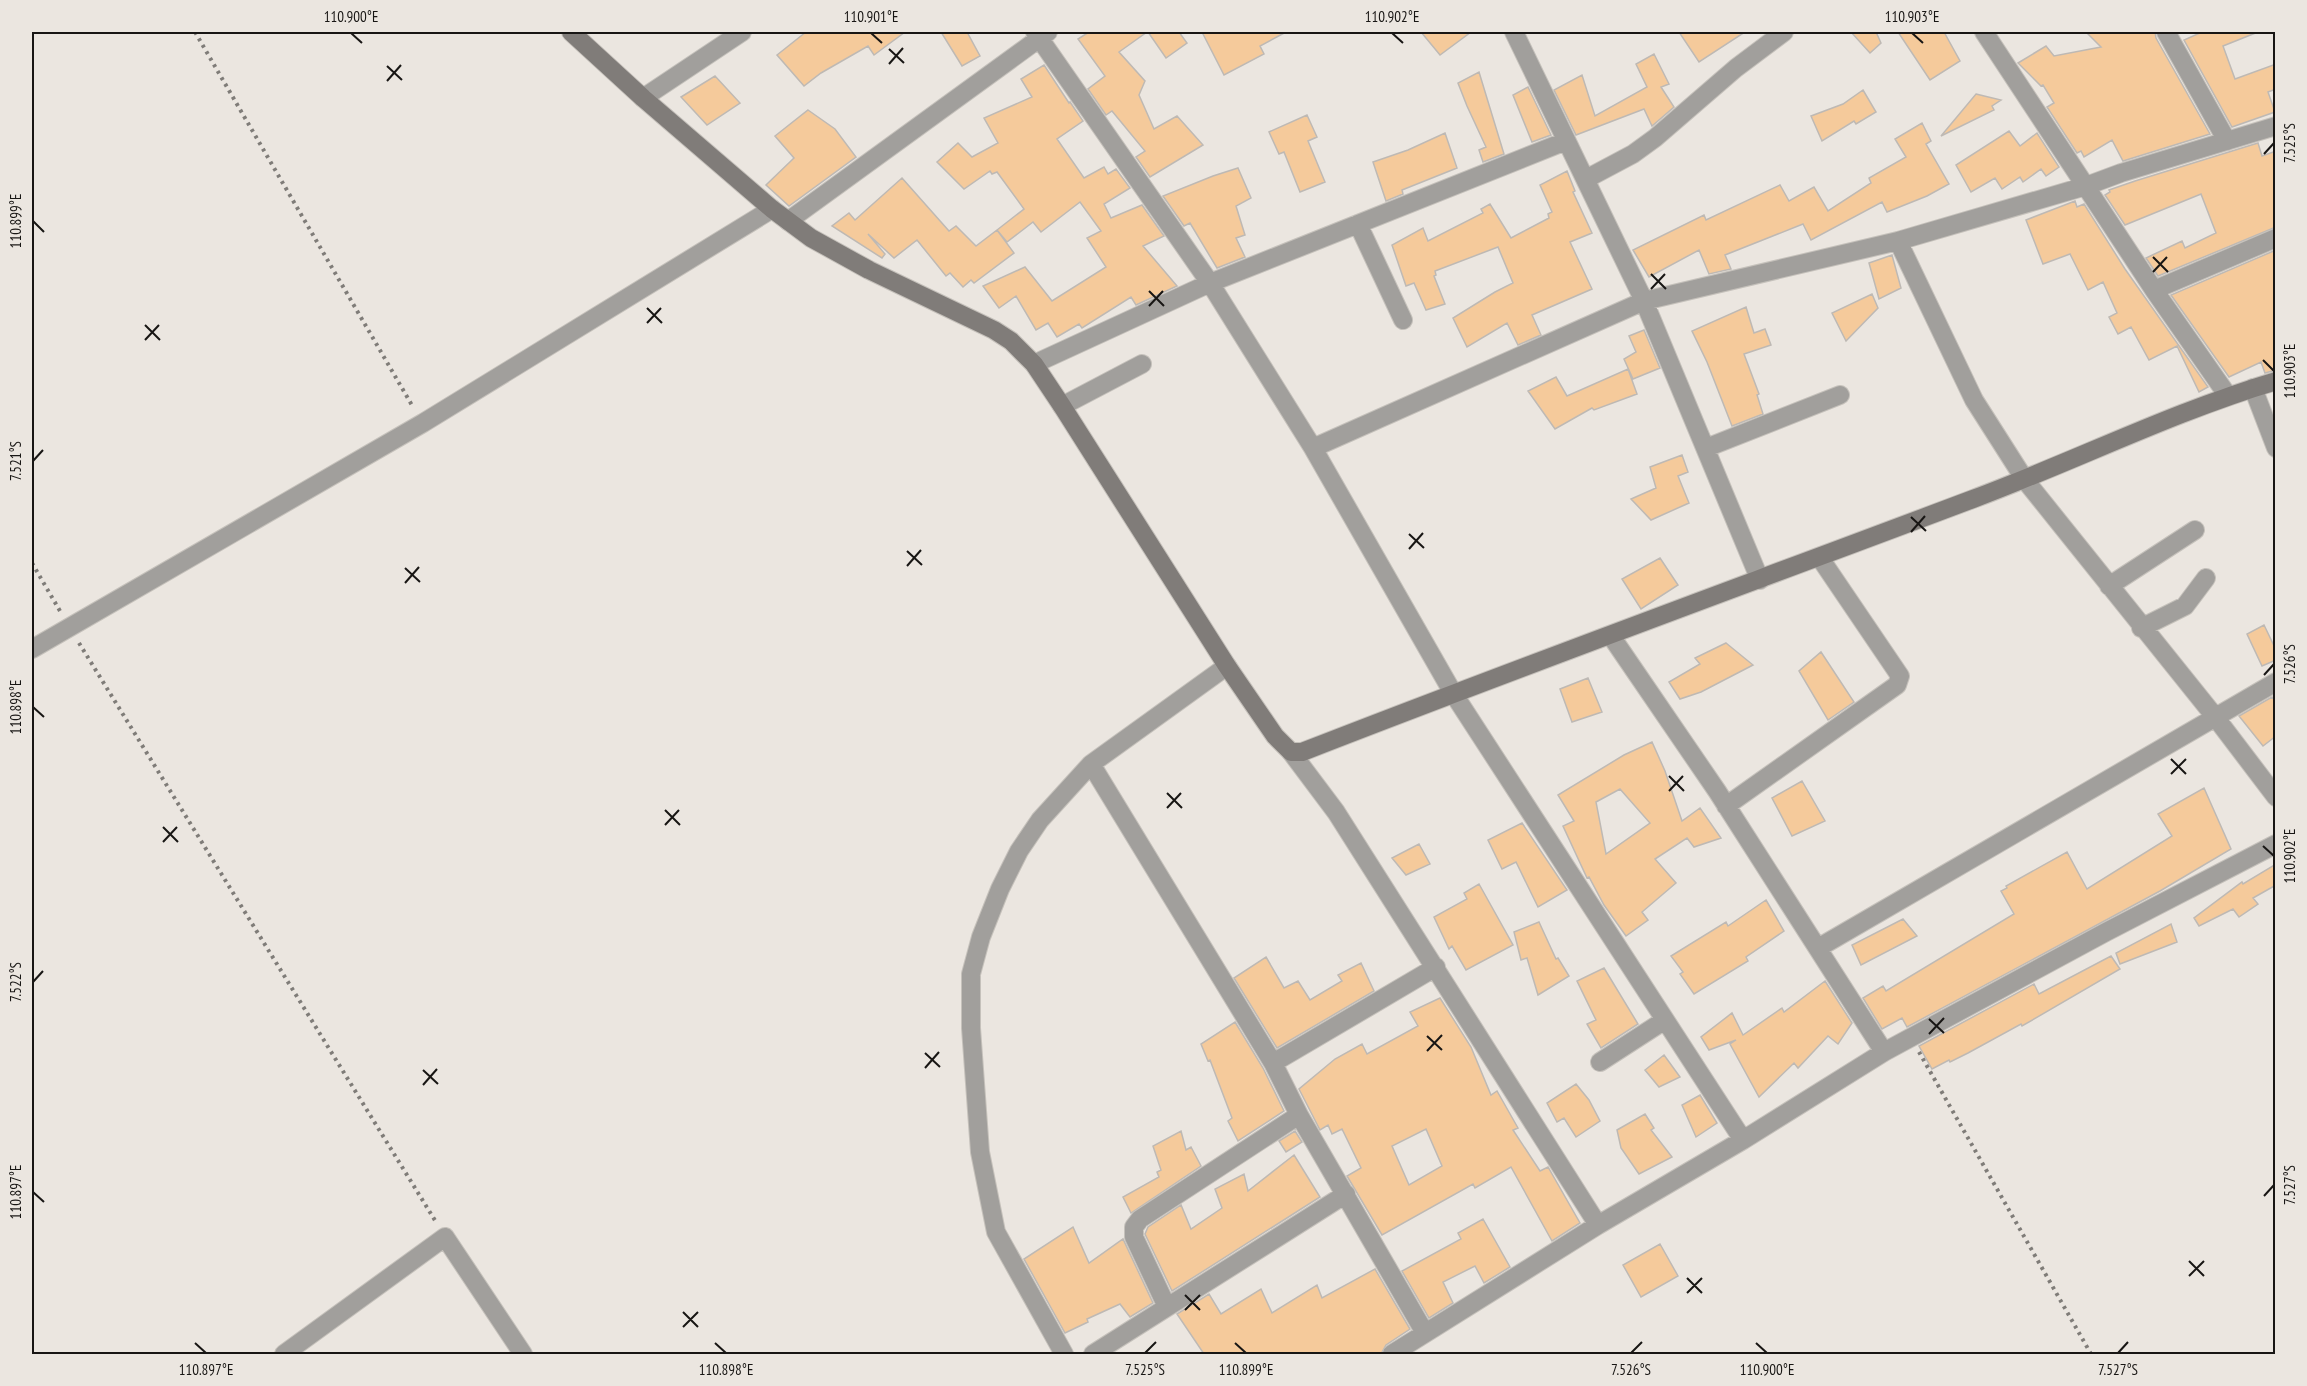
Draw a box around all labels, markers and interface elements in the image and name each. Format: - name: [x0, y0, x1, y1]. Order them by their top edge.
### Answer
- text: 110.900°E: [324, 7, 378, 26]
- text: 110.901°E: [844, 7, 898, 26]
- text: 110.902°E: [1365, 7, 1419, 26]
- text: 110.903°E: [1885, 7, 1939, 26]
- text: 7.525°S: [2280, 123, 2299, 163]
- text: 110.899°E: [6, 194, 25, 248]
- text: 110.903°E: [2280, 344, 2299, 398]
- text: 7.521°S: [6, 441, 25, 481]
- text: 7.526°S: [2280, 644, 2299, 684]
- text: 110.898°E: [6, 680, 25, 734]
- text: 110.902°E: [2280, 829, 2299, 883]
- text: 7.522°S: [6, 962, 25, 1002]
- text: 110.897°E: [6, 1165, 25, 1219]
- text: 7.527°S: [2280, 1165, 2299, 1205]
- text: 110.897°E: [179, 1360, 233, 1379]
- text: 110.898°E: [699, 1360, 753, 1379]
- text: 7.525°S: [1125, 1360, 1165, 1379]
- text: 110.899°E: [1219, 1360, 1273, 1379]
- text: 7.526°S: [1611, 1360, 1651, 1379]
- text: 110.900°E: [1740, 1360, 1794, 1379]
- text: 7.527°S: [2098, 1360, 2138, 1379]

